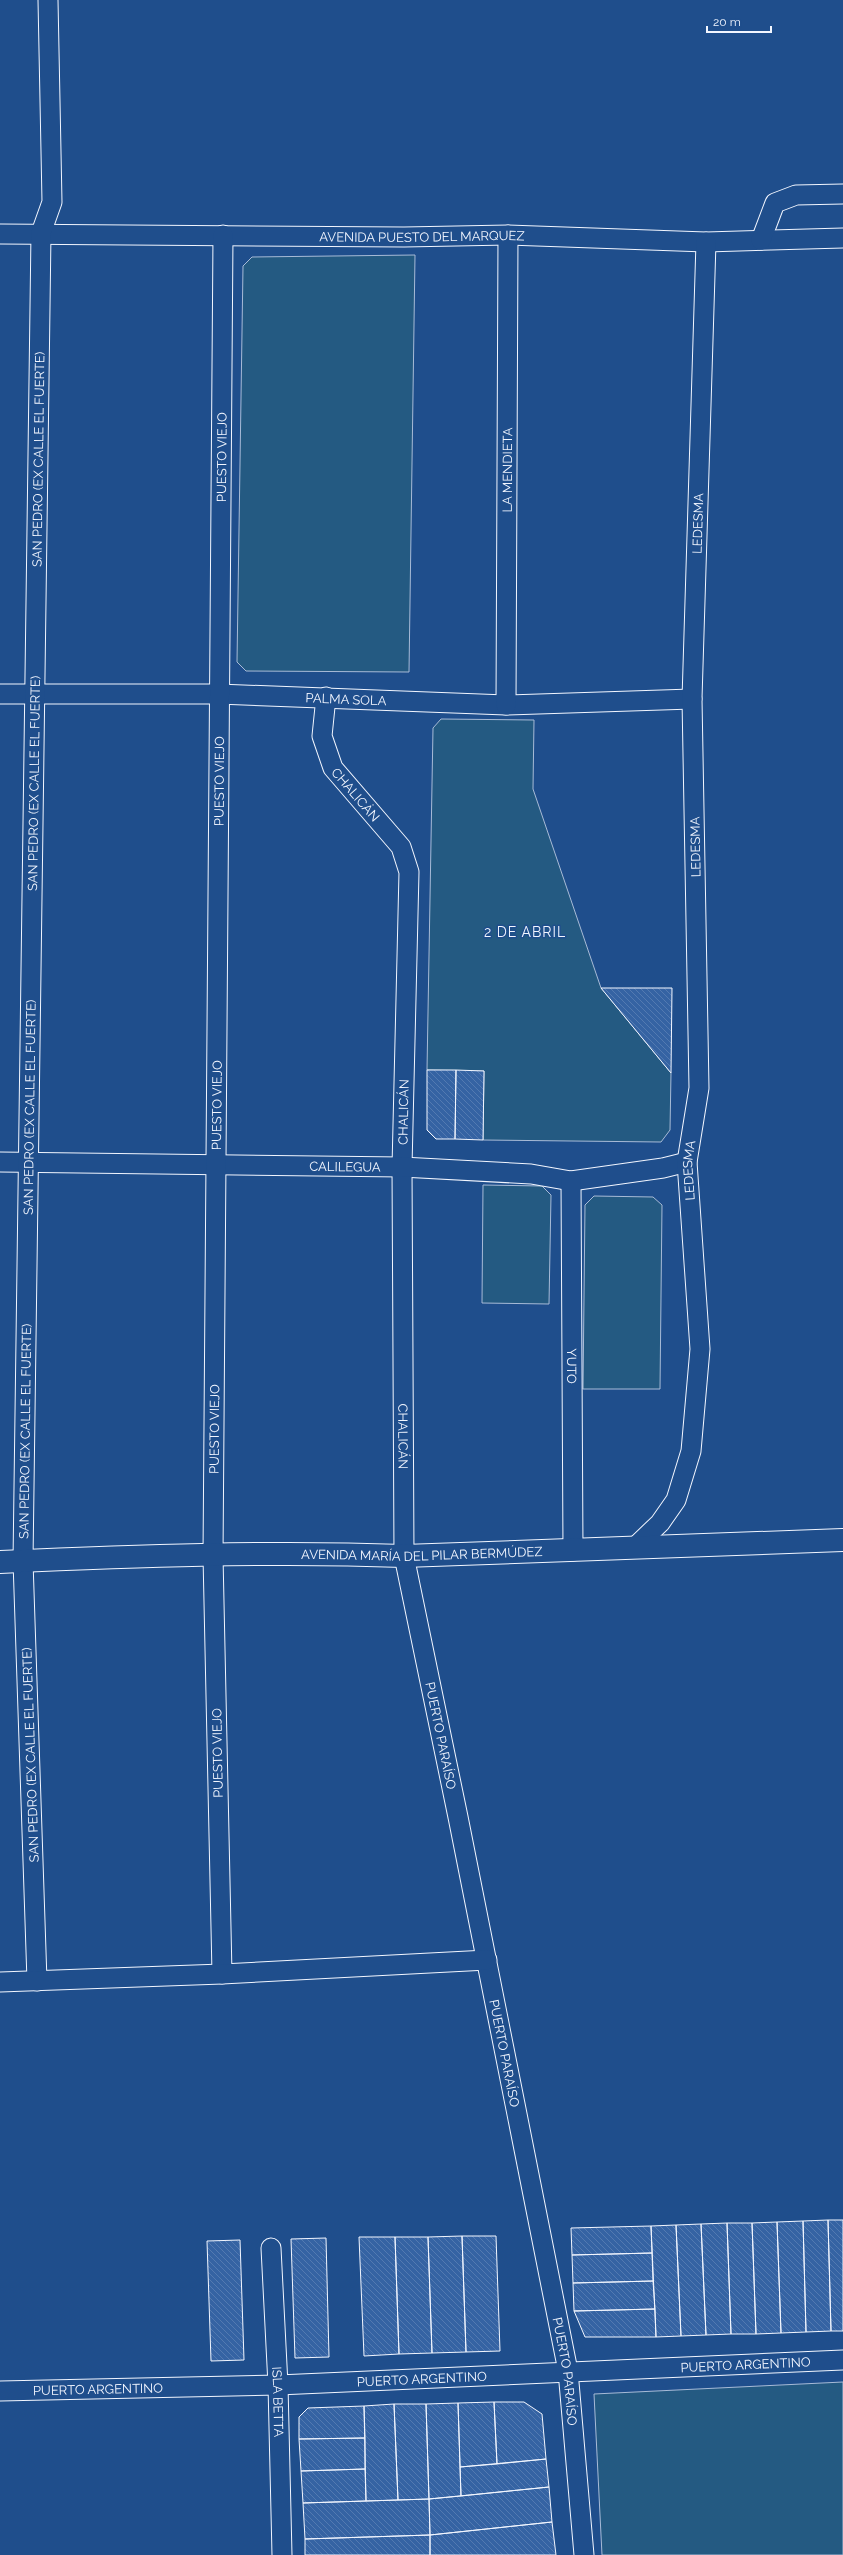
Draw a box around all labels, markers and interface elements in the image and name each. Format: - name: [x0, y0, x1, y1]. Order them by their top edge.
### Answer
- scale bar: [707, 8, 771, 34]
- text: 20 m: [713, 15, 741, 29]
- street label: AVENIDA PUESTO DEL MARQUEZ: [319, 228, 525, 245]
- street label: SAN PEDRO (EX CALLE EL FUERTE): [29, 352, 47, 567]
- street label: PUESTO VIEJO: [214, 412, 230, 502]
- street label: LA MENDIETA: [500, 427, 515, 513]
- street label: LEDESMA: [689, 493, 706, 554]
- street label: SAN PEDRO (EX CALLE EL FUERTE): [25, 676, 43, 891]
- street label: PALMA SOLA: [305, 690, 387, 708]
- street label: PUESTO VIEJO: [212, 736, 227, 826]
- street label: CHALICÁN: [328, 765, 383, 825]
- street label: LEDESMA: [687, 816, 704, 877]
- district label: 2 DE ABRIL: [484, 924, 566, 940]
- street label: SAN PEDRO (EX CALLE EL FUERTE): [21, 1000, 39, 1215]
- street label: PUESTO VIEJO: [209, 1060, 225, 1150]
- street label: CHALICÁN: [395, 1079, 412, 1145]
- street label: LEDESMA: [680, 1139, 698, 1201]
- street label: CALILEGUA: [309, 1159, 381, 1175]
- street label: SAN PEDRO (EX CALLE EL FUERTE): [16, 1324, 34, 1539]
- street label: YUTO: [564, 1348, 579, 1384]
- street label: PUESTO VIEJO: [207, 1384, 222, 1474]
- street label: CHALICÁN: [395, 1403, 411, 1469]
- street label: AVENIDA MARÍA DEL PILAR BERMÚDEZ: [301, 1544, 543, 1564]
- street label: SAN PEDRO (EX CALLE EL FUERTE): [19, 1647, 42, 1863]
- street label: PUERTO PARAÍSO: [422, 1681, 459, 1791]
- street label: PUESTO VIEJO: [209, 1708, 226, 1798]
- street label: PUERTO PARAÍSO: [486, 1998, 522, 2109]
- street label: PUERTO PARAÍSO: [550, 2316, 580, 2426]
- street label: PUERTO ARGENTINO: [680, 2354, 811, 2375]
- street label: ISLA BETTA: [269, 2366, 286, 2438]
- street label: PUERTO ARGENTINO: [356, 2369, 487, 2390]
- street label: PUERTO ARGENTINO: [33, 2380, 163, 2398]

